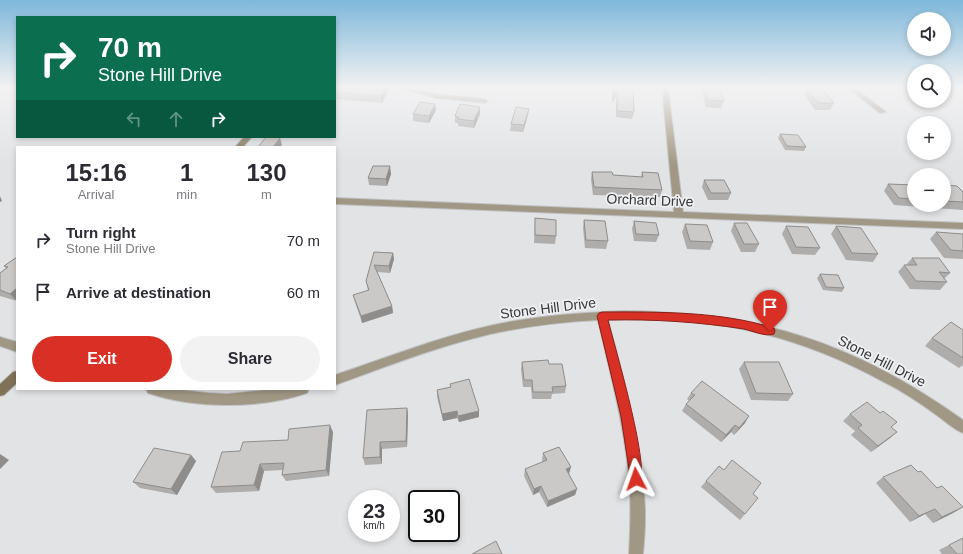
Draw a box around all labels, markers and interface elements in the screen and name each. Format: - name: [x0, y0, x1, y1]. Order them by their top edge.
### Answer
- map controls: [907, 12, 951, 212]
- button: sound: [907, 12, 951, 56]
- icon: right: [32, 32, 84, 84]
- text: 70 m: [98, 32, 162, 63]
- button: search: [907, 64, 951, 108]
- text: Stone Hill Drive: [98, 65, 222, 85]
- icon: left: [123, 108, 145, 130]
- icon: ahead: [165, 108, 187, 130]
- icon: right: [207, 108, 229, 130]
- button: +: [907, 116, 951, 160]
- text: 15:16: [65, 159, 127, 186]
- text: 1: [180, 159, 193, 186]
- text: 130: [247, 159, 287, 186]
- button: −: [907, 168, 951, 212]
- text: Arrival: [78, 187, 115, 202]
- text: min: [176, 187, 197, 202]
- text: m: [261, 187, 272, 202]
- street label: Orchard Drive: [606, 190, 694, 210]
- text: Turn right: [66, 224, 136, 241]
- icon: right: [32, 229, 54, 251]
- text: 70 m: [287, 232, 320, 249]
- text: Stone Hill Drive: [66, 241, 156, 256]
- icon: arrive: [32, 281, 54, 303]
- text: Arrive at destination: [66, 284, 211, 301]
- text: 60 m: [287, 284, 320, 301]
- pin: [753, 290, 787, 331]
- street label: Stone Hill Drive: [499, 294, 597, 322]
- icon: arrive: [759, 296, 781, 318]
- street label: Stone Hill Drive: [835, 332, 929, 390]
- button: Exit: [32, 336, 172, 382]
- button: Share: [180, 336, 320, 382]
- position arrow: [615, 458, 657, 500]
- speed limit sign: 30: [408, 490, 460, 542]
- text: 23: [363, 500, 385, 522]
- text: km/h: [363, 520, 385, 531]

